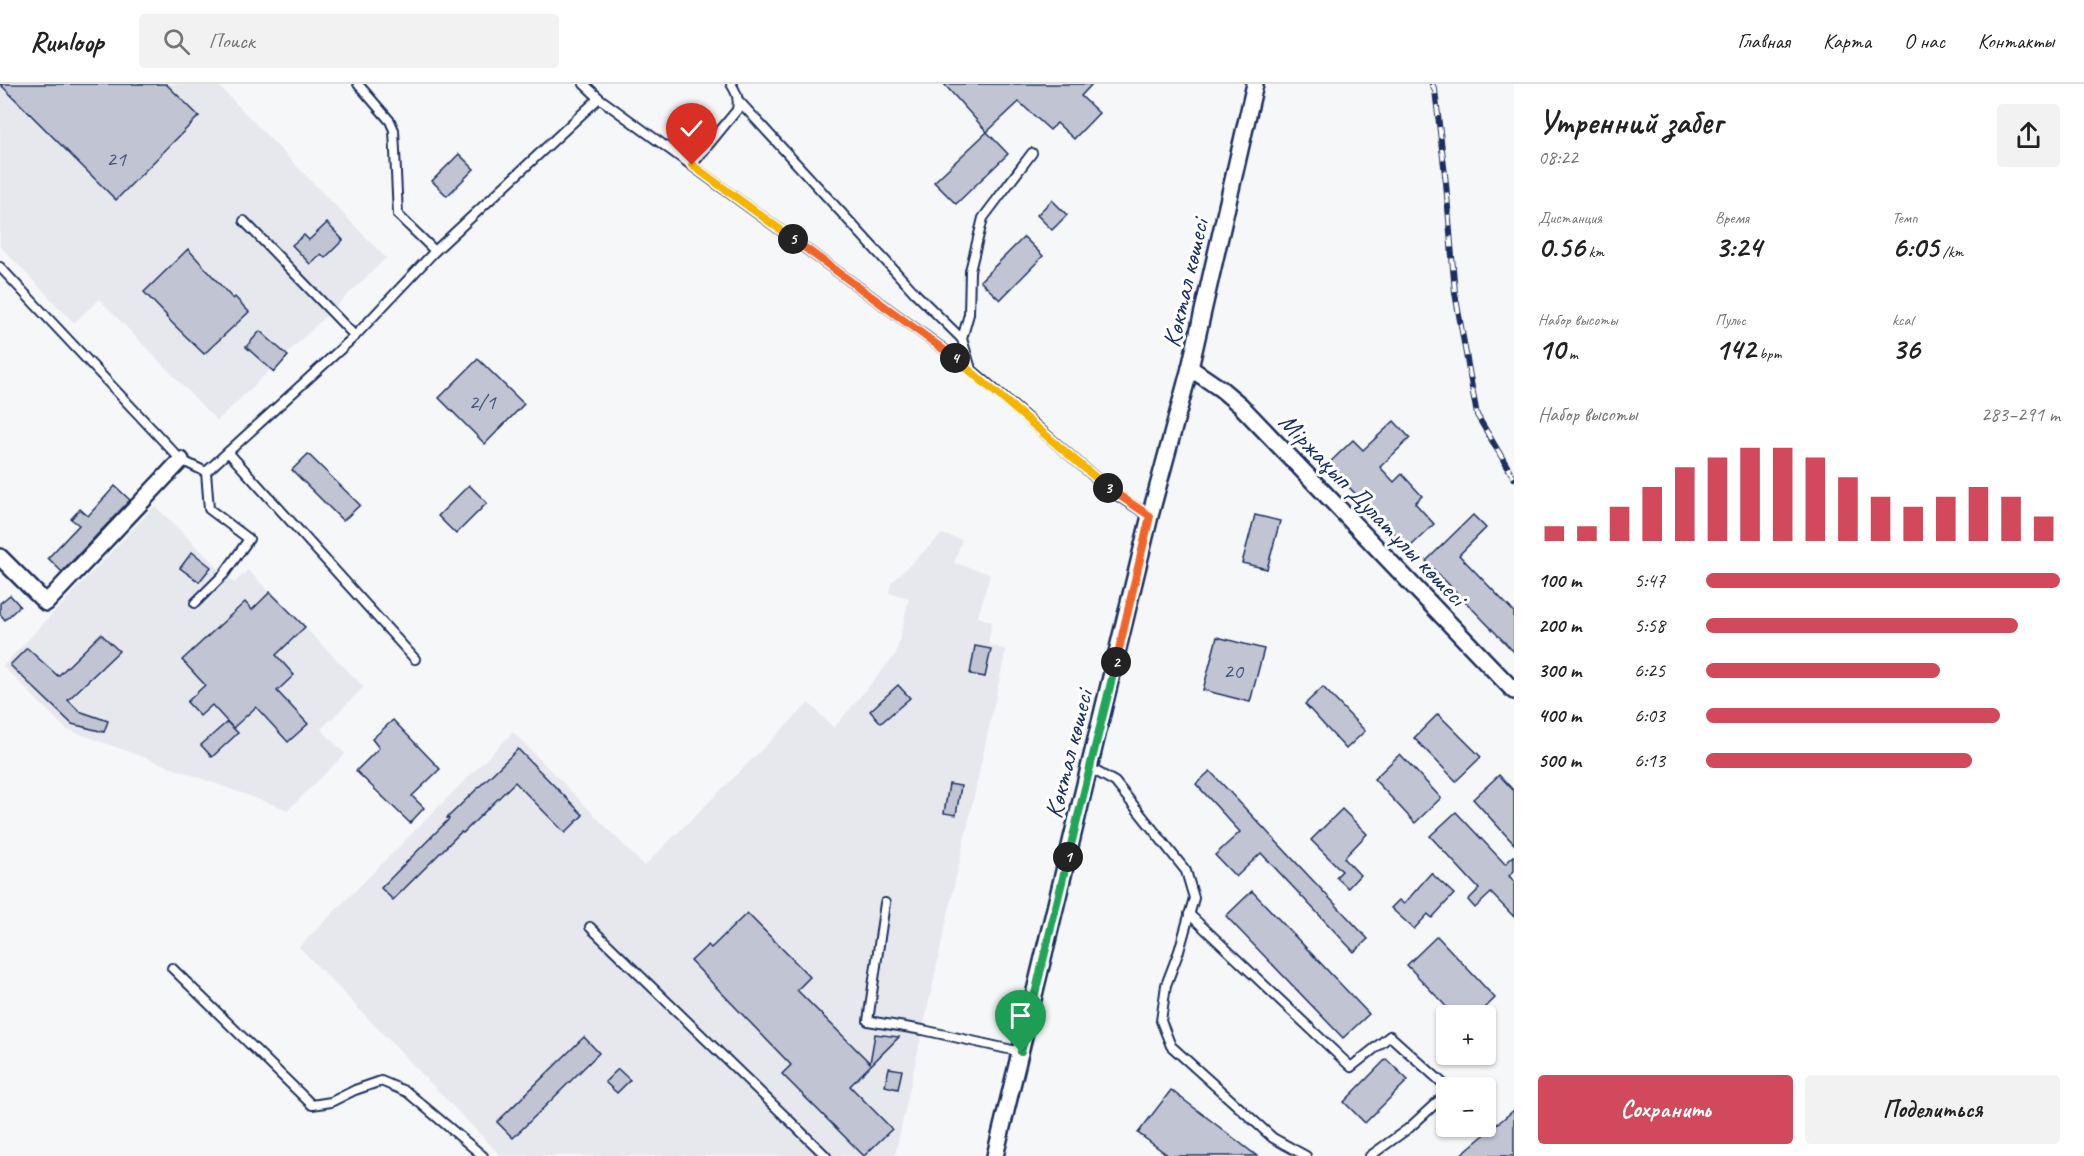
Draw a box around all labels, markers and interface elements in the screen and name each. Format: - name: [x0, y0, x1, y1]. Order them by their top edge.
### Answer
- search box: [139, 14, 559, 68]
- text: Runloop: [30, 24, 103, 59]
- icon: search: [160, 25, 193, 58]
- text: Поиск: [208, 27, 255, 55]
- text: Главная: [1737, 28, 1790, 54]
- text: Карта: [1823, 28, 1871, 54]
- text: О нас: [1904, 28, 1945, 54]
- text: Контакты: [1978, 28, 2054, 54]
- text: Утренний забег: [1538, 101, 1722, 143]
- pin: [666, 103, 717, 165]
- button: share: [1997, 104, 2060, 167]
- icon: check: [675, 112, 708, 145]
- house number: 21: [106, 145, 127, 173]
- text: 08:22: [1538, 145, 1578, 170]
- text: Дистанция: [1538, 208, 1602, 228]
- text: Время: [1715, 208, 1749, 228]
- text: Темп: [1892, 208, 1918, 228]
- street label: Көктал көшесі: [1155, 213, 1217, 351]
- pin: 5: [778, 224, 808, 254]
- text: 0.56: [1538, 228, 1585, 266]
- text: 3:24: [1715, 228, 1761, 266]
- text: 6:05: [1892, 228, 1939, 266]
- text: 5: [790, 229, 796, 249]
- text: km: [1585, 242, 1604, 262]
- text: /km: [1939, 242, 1963, 262]
- text: Набор высоты: [1538, 310, 1617, 330]
- text: Пульс: [1715, 310, 1746, 330]
- text: kcal: [1892, 310, 1913, 330]
- text: 10: [1538, 330, 1565, 368]
- text: 142: [1715, 330, 1756, 368]
- text: 36: [1892, 330, 1920, 368]
- pin: 4: [940, 343, 970, 373]
- text: m: [1565, 344, 1578, 364]
- text: bpm: [1756, 344, 1781, 364]
- text: 4: [951, 348, 959, 368]
- house number: 2/1: [468, 388, 497, 416]
- text: Набор высоты: [1538, 402, 1637, 427]
- text: 283–291 m: [1981, 402, 2060, 427]
- street label: Міржақып Дулатұлы көшесі: [1272, 406, 1476, 615]
- pin: 3: [1093, 473, 1123, 503]
- text: 3: [1104, 478, 1112, 498]
- text: 100 m: [1538, 568, 1581, 593]
- text: 5:47: [1634, 568, 1665, 593]
- text: 200 m: [1538, 613, 1581, 638]
- text: 5:58: [1634, 613, 1665, 638]
- pin: 2: [1101, 647, 1131, 677]
- text: 2: [1112, 652, 1120, 672]
- house number: 20: [1223, 657, 1245, 685]
- text: 300 m: [1538, 658, 1581, 683]
- text: 6:25: [1634, 658, 1665, 683]
- street label: Көктал көшесі: [1037, 684, 1101, 822]
- text: 400 m: [1538, 703, 1581, 728]
- text: 6:03: [1634, 703, 1665, 728]
- text: 500 m: [1538, 748, 1581, 773]
- text: 6:13: [1634, 748, 1665, 773]
- pin: 1: [1053, 842, 1083, 872]
- text: 1: [1064, 847, 1072, 867]
- pin: [995, 990, 1046, 1052]
- icon: arrive: [1004, 999, 1037, 1032]
- map controls: [1436, 1005, 1496, 1137]
- button: +: [1436, 1005, 1496, 1065]
- button: Сохранить: [1538, 1075, 1793, 1144]
- button: Поделиться: [1805, 1075, 2060, 1144]
- button: −: [1436, 1077, 1496, 1137]

